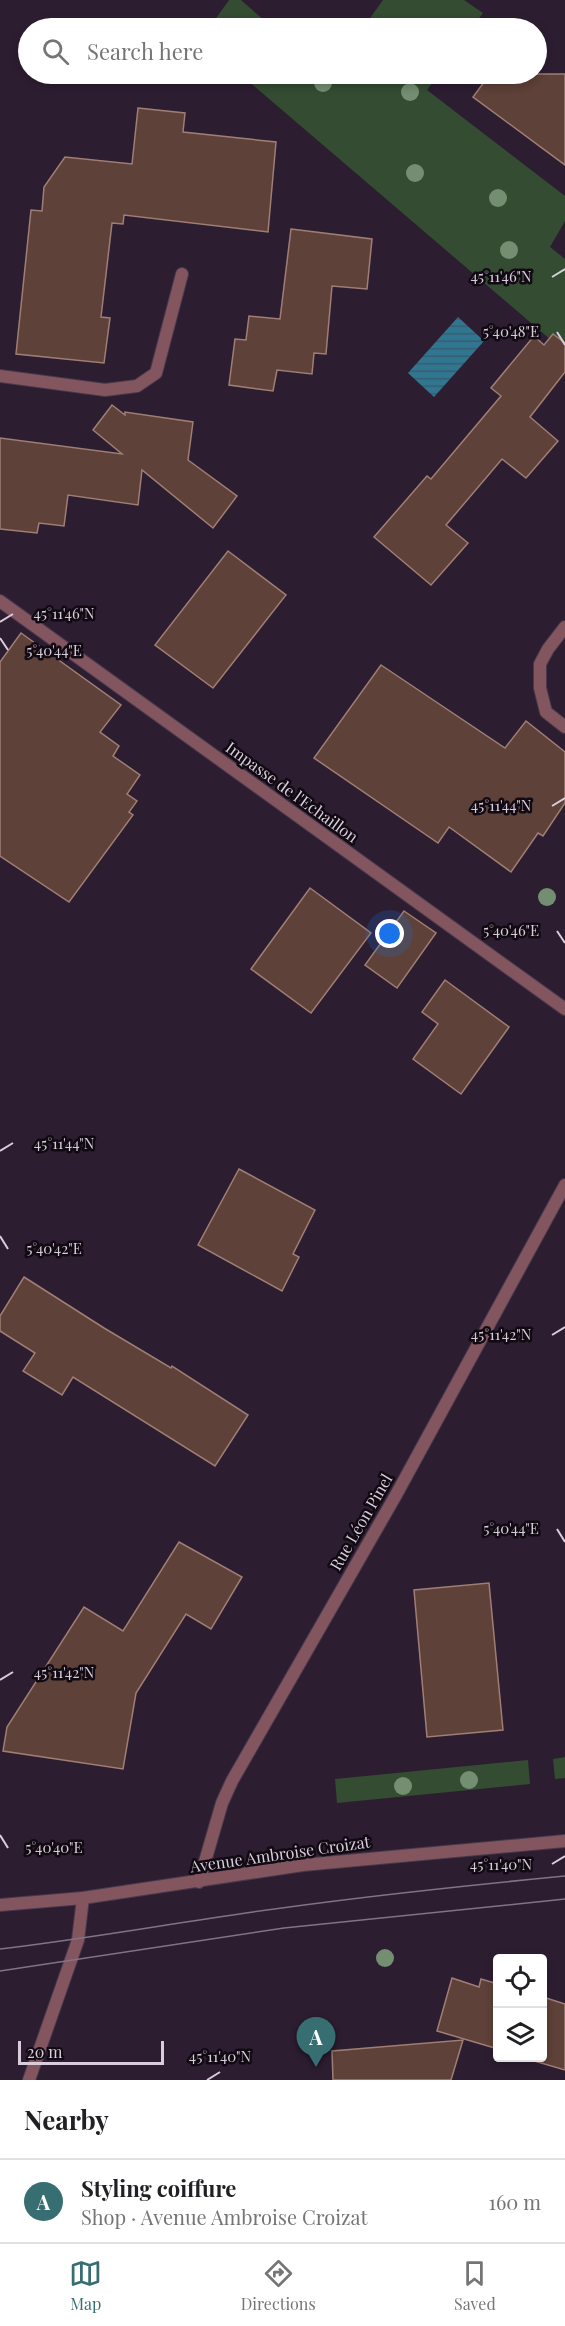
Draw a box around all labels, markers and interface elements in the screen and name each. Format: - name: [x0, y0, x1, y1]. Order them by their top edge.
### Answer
- search box: [18, 18, 547, 84]
- icon: search: [39, 35, 72, 68]
- text: Search here: [87, 36, 203, 66]
- text: 45°11'46"N: [470, 266, 532, 286]
- text: 5°40'48"E: [483, 321, 539, 341]
- text: 45°11'46"N: [33, 603, 95, 623]
- text: 5°40'44"E: [26, 640, 82, 660]
- street label: Impasse de l'Echaillon: [222, 736, 363, 847]
- text: 45°11'44"N: [471, 795, 532, 815]
- your location: [375, 919, 404, 948]
- text: 5°40'46"E: [483, 920, 539, 940]
- text: 45°11'44"N: [34, 1133, 95, 1153]
- text: 5°40'42"E: [26, 1238, 82, 1258]
- text: 45°11'42"N: [471, 1324, 532, 1344]
- street label: Rue Léon Pinel: [325, 1469, 397, 1574]
- text: 5°40'44"E: [483, 1518, 539, 1538]
- text: 45°11'42"N: [34, 1662, 95, 1682]
- street label: Avenue Ambroise Croizat: [188, 1830, 372, 1877]
- text: 5°40'40"E: [25, 1837, 83, 1857]
- text: 45°11'40"N: [470, 1854, 533, 1874]
- map controls: [493, 1954, 547, 2062]
- button: locate: [493, 1954, 547, 2008]
- button: layers: [493, 2008, 547, 2062]
- pin: A: [296, 2018, 336, 2067]
- scale bar: [18, 2038, 164, 2066]
- text: 20 m: [27, 2041, 62, 2062]
- text: 45°11'40"N: [189, 2046, 252, 2066]
- text: Nearby: [24, 2102, 109, 2137]
- text: Styling coiffure: [81, 2173, 236, 2203]
- text: A: [37, 2188, 50, 2215]
- text: 160 m: [489, 2188, 541, 2215]
- text: Shop · Avenue Ambroise Croizat: [81, 2203, 368, 2230]
- tab: Map: [69, 2257, 102, 2314]
- tab: Directions: [241, 2257, 316, 2314]
- tab: Saved: [454, 2257, 496, 2314]

